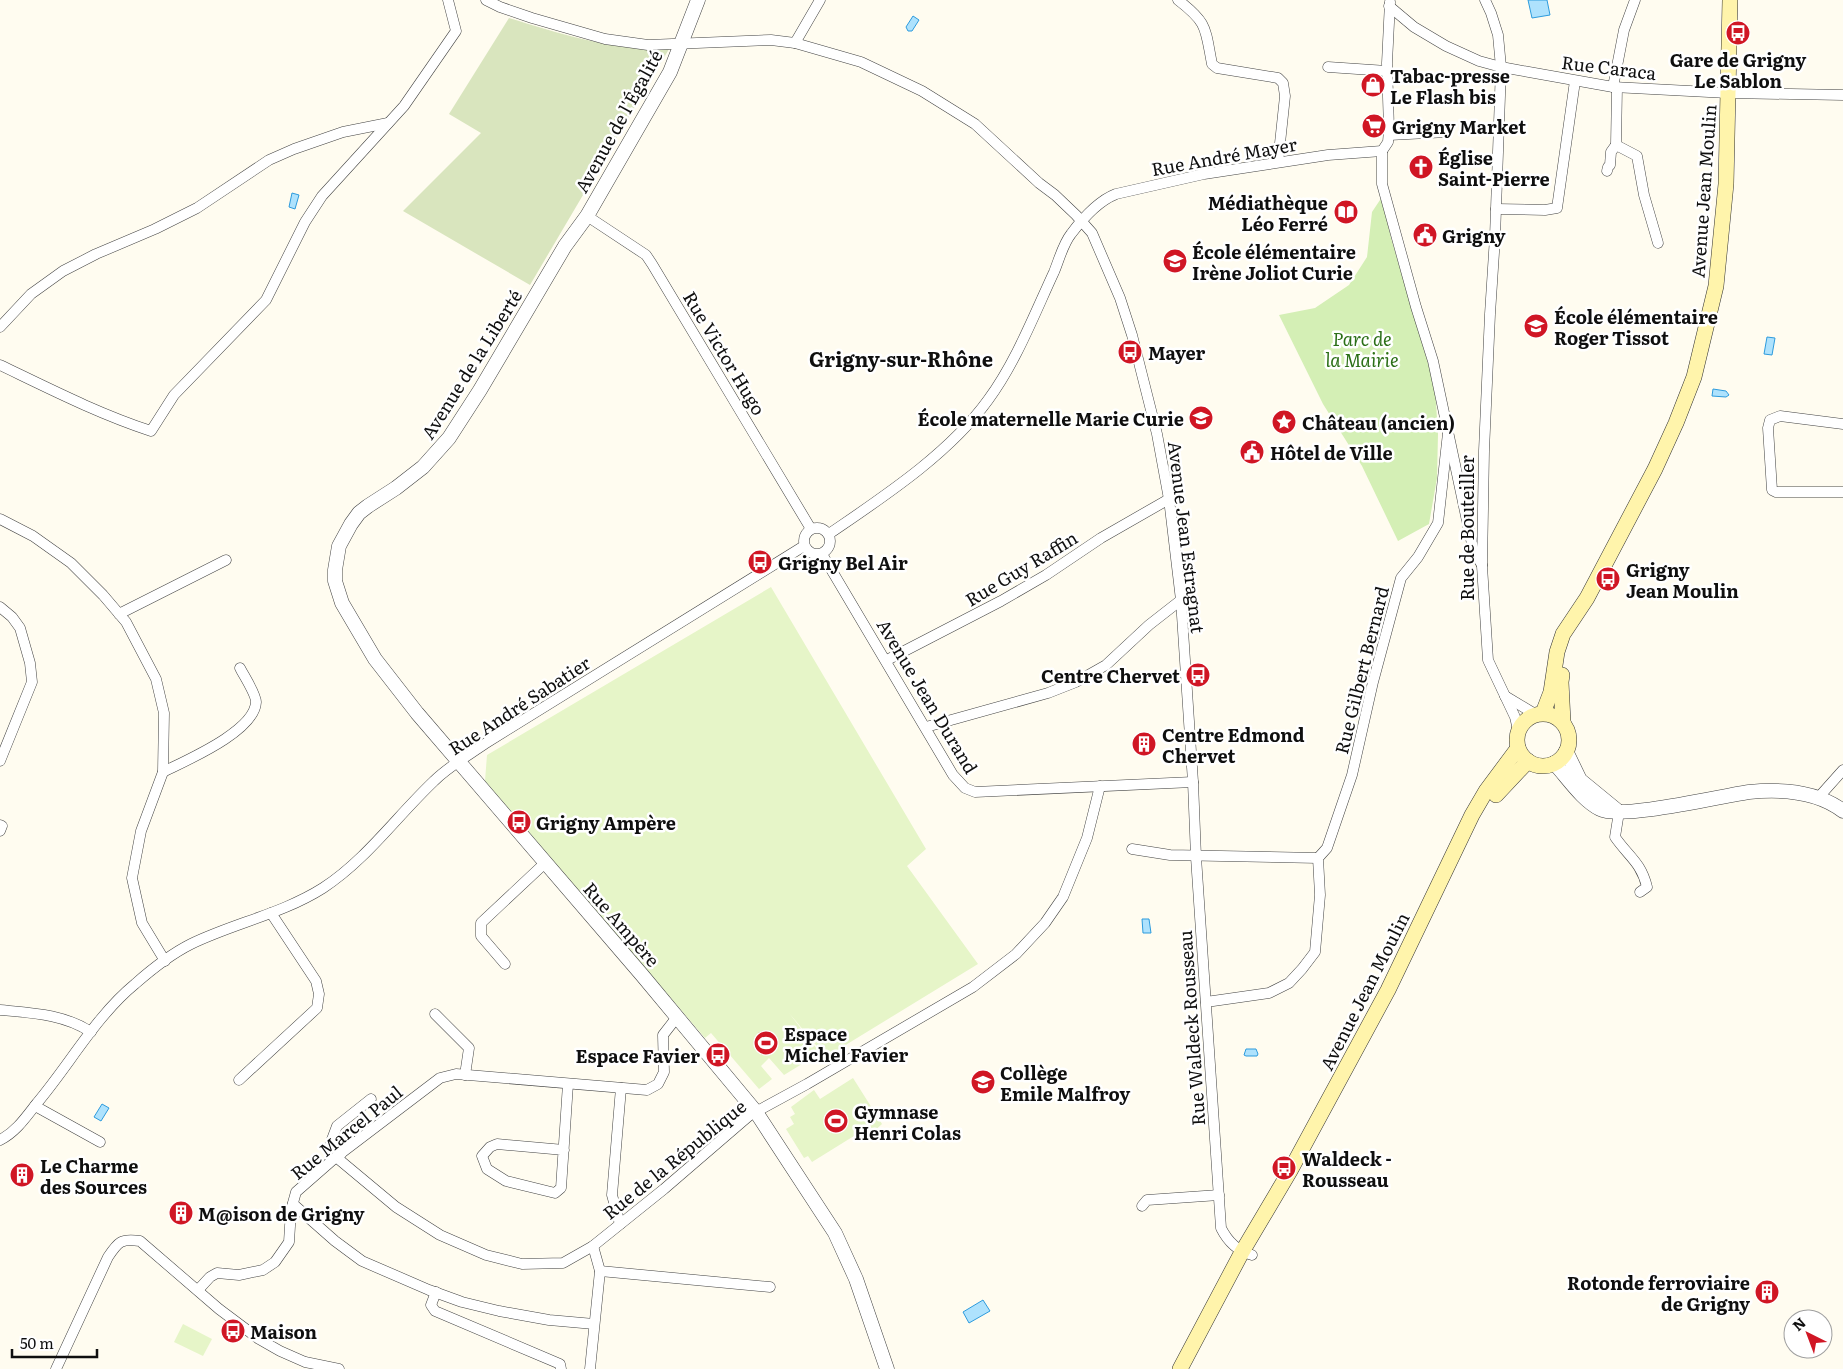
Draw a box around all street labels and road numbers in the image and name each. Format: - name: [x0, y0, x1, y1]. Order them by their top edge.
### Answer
- street label: Avenue de l'Égalité: [567, 45, 669, 197]
- street label: Rue Caraca: [1560, 48, 1658, 86]
- street label: Avenue Jean Moulin: [1683, 103, 1723, 279]
- street label: Rue André Mayer: [1149, 130, 1299, 182]
- street label: Avenue de la Liberté: [414, 284, 528, 444]
- street label: Rue Victor Hugo: [677, 286, 773, 420]
- street label: Avenue Jean Estragnat: [1162, 439, 1212, 635]
- street label: Rue de Bouteiller: [1453, 455, 1480, 601]
- street label: Rue Guy Raffin: [960, 524, 1082, 612]
- street label: Rue Gilbert Bernard: [1327, 583, 1395, 757]
- street label: Avenue Jean Durand: [871, 613, 985, 779]
- street label: Rue André Sabatier: [443, 649, 596, 761]
- street label: Rue Ampère: [577, 876, 667, 972]
- street label: Avenue Jean Moulin: [1312, 907, 1416, 1075]
- street label: Rue Waldeck Rousseau: [1171, 929, 1211, 1127]
- street label: Rue Marcel Paul: [284, 1078, 408, 1186]
- street label: Rue de la République: [597, 1093, 751, 1225]

